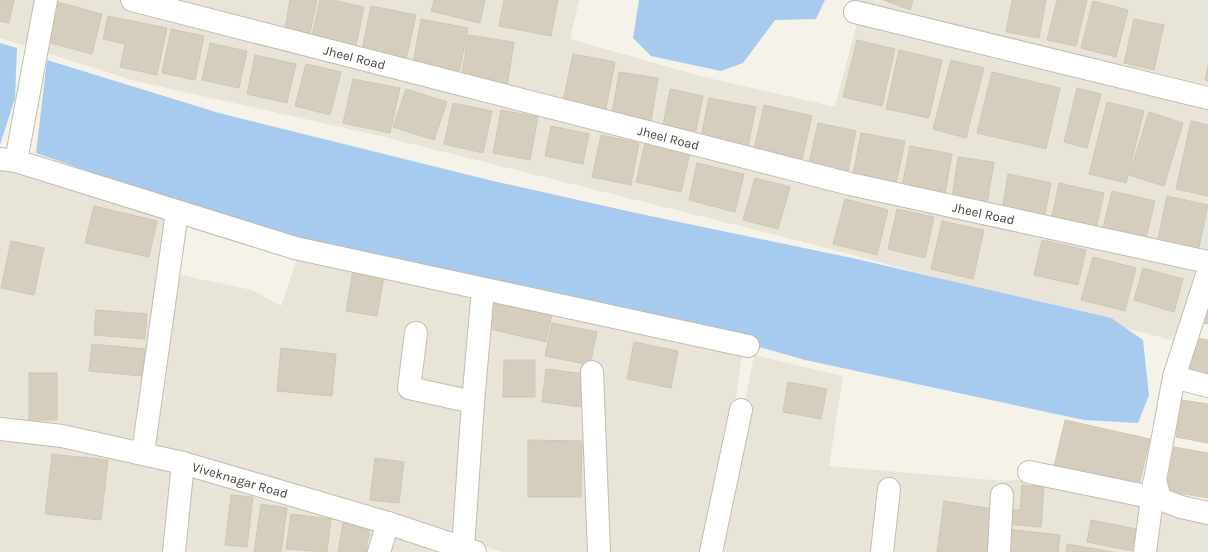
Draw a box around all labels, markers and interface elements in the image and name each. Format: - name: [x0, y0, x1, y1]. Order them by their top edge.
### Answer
- street label: Jheel Road: [322, 42, 387, 73]
- street label: Jheel Road: [636, 123, 701, 153]
- street label: Jheel Road: [951, 200, 1016, 228]
- street label: Viveknagar Road: [190, 459, 290, 501]

